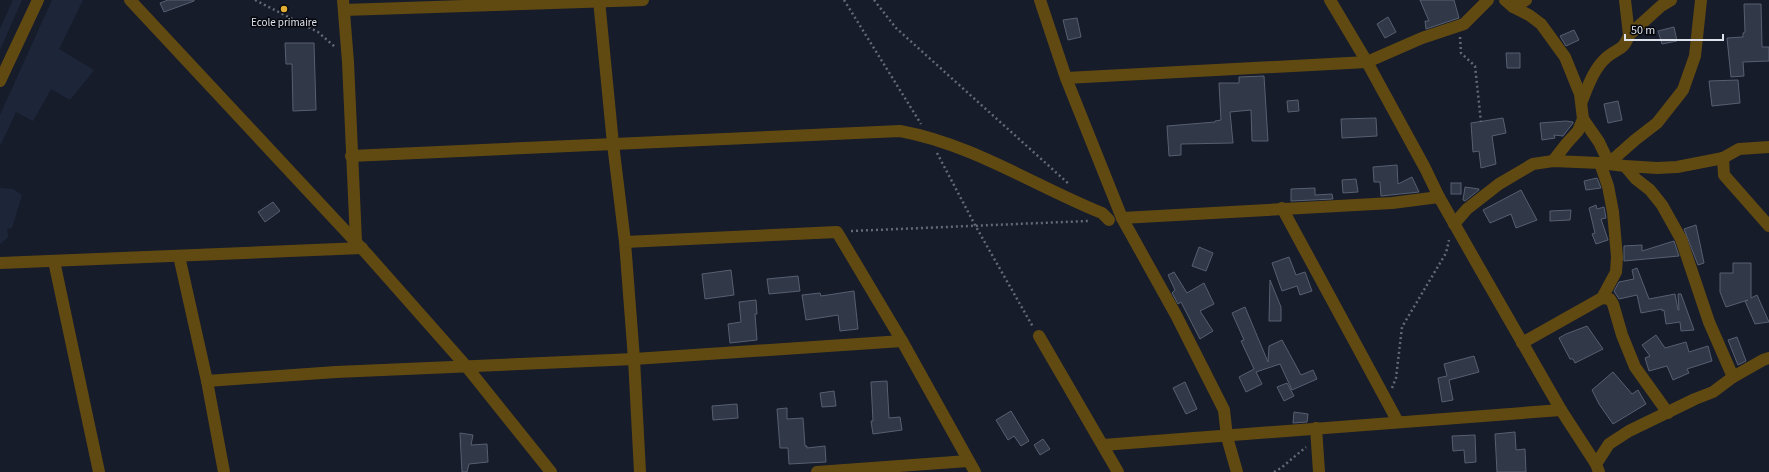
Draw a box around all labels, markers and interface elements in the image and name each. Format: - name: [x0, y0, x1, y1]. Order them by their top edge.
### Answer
- marker: Ecole primaire: [279, 4, 289, 14]
- place label: Ecole primaire: [251, 15, 318, 30]
- scale bar: [1625, 16, 1723, 42]
- text: 50 m: [1631, 22, 1655, 39]

